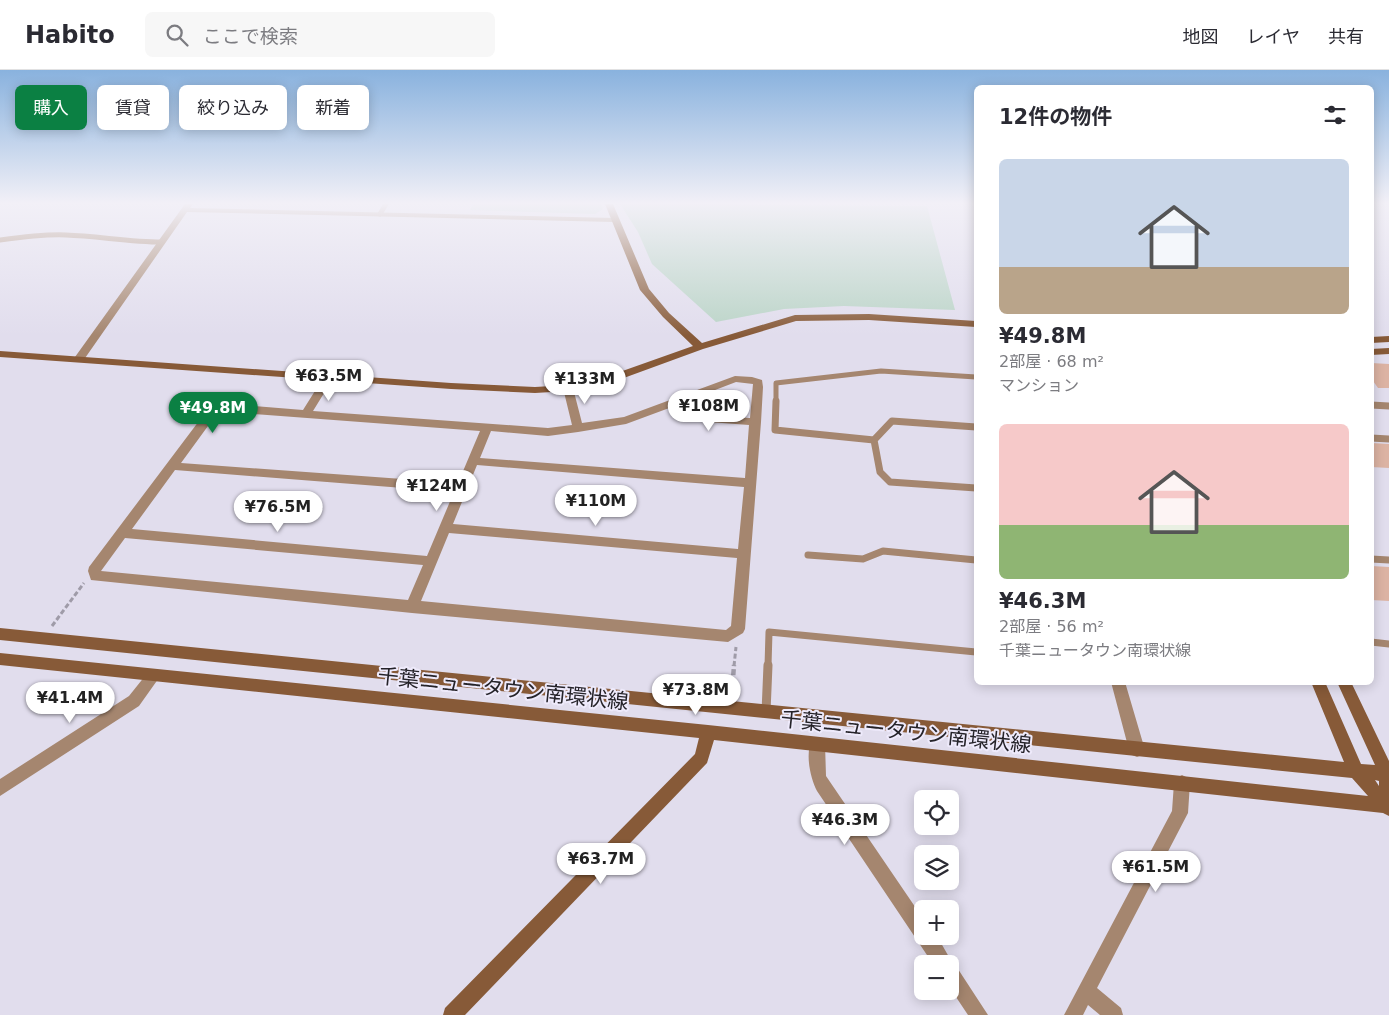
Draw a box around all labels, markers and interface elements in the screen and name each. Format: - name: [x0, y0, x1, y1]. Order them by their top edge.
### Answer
- search box: [145, 12, 495, 57]
- text: Habito: [25, 21, 115, 49]
- icon: search: [163, 21, 191, 49]
- text: ここで検索: [203, 25, 298, 47]
- text: 地図: [1183, 26, 1219, 47]
- text: レイヤ: [1247, 26, 1300, 47]
- text: 共有: [1328, 26, 1364, 47]
- chip: 購入: [15, 85, 87, 130]
- chip: 賃貸: [97, 85, 169, 130]
- chip: 絞り込み: [179, 85, 287, 130]
- chip: 新着: [297, 85, 369, 130]
- icon: filters: [1321, 101, 1349, 129]
- text: 12件の物件: [999, 105, 1112, 129]
- icon: home: [1129, 192, 1219, 282]
- text: ¥49.8M: [999, 324, 1086, 348]
- text: 2部屋 · 68 m²: [999, 352, 1104, 371]
- pin: ¥63.5M: [288, 360, 370, 402]
- pin: ¥133M: [550, 362, 620, 405]
- text: ¥63.5M: [296, 366, 362, 385]
- text: ¥133M: [555, 369, 615, 388]
- text: マンション: [999, 376, 1079, 395]
- pin: ¥108M: [674, 390, 744, 432]
- pin: ¥49.8M: [172, 392, 254, 434]
- text: ¥108M: [679, 396, 739, 415]
- text: ¥49.8M: [180, 398, 246, 417]
- icon: home: [1129, 457, 1219, 547]
- pin: ¥124M: [402, 470, 472, 512]
- text: ¥124M: [407, 476, 467, 495]
- pin: ¥110M: [561, 484, 631, 527]
- pin: ¥76.5M: [237, 490, 319, 533]
- text: ¥110M: [566, 491, 626, 510]
- text: ¥76.5M: [245, 497, 311, 516]
- text: ¥46.3M: [999, 589, 1086, 613]
- text: 2部屋 · 56 m²: [999, 617, 1104, 636]
- text: 千葉ニュータウン南環状線: [999, 641, 1191, 660]
- street label: 千葉ニュータウン南環状線: [376, 664, 630, 714]
- pin: ¥73.8M: [655, 674, 737, 716]
- text: ¥73.8M: [663, 680, 729, 699]
- pin: ¥41.4M: [29, 682, 111, 724]
- text: ¥41.4M: [37, 688, 103, 707]
- street label: 千葉ニュータウン南環状線: [779, 707, 1033, 757]
- map controls: [914, 790, 959, 1000]
- button: locate: [914, 790, 959, 835]
- pin: ¥46.3M: [804, 804, 886, 846]
- text: ¥46.3M: [812, 810, 878, 829]
- pin: ¥63.7M: [560, 842, 642, 885]
- button: layers: [914, 845, 959, 890]
- text: ¥63.7M: [568, 849, 634, 868]
- pin: ¥61.5M: [1115, 850, 1197, 893]
- text: ¥61.5M: [1123, 857, 1189, 876]
- button: +: [914, 900, 959, 945]
- button: −: [914, 955, 959, 1000]

